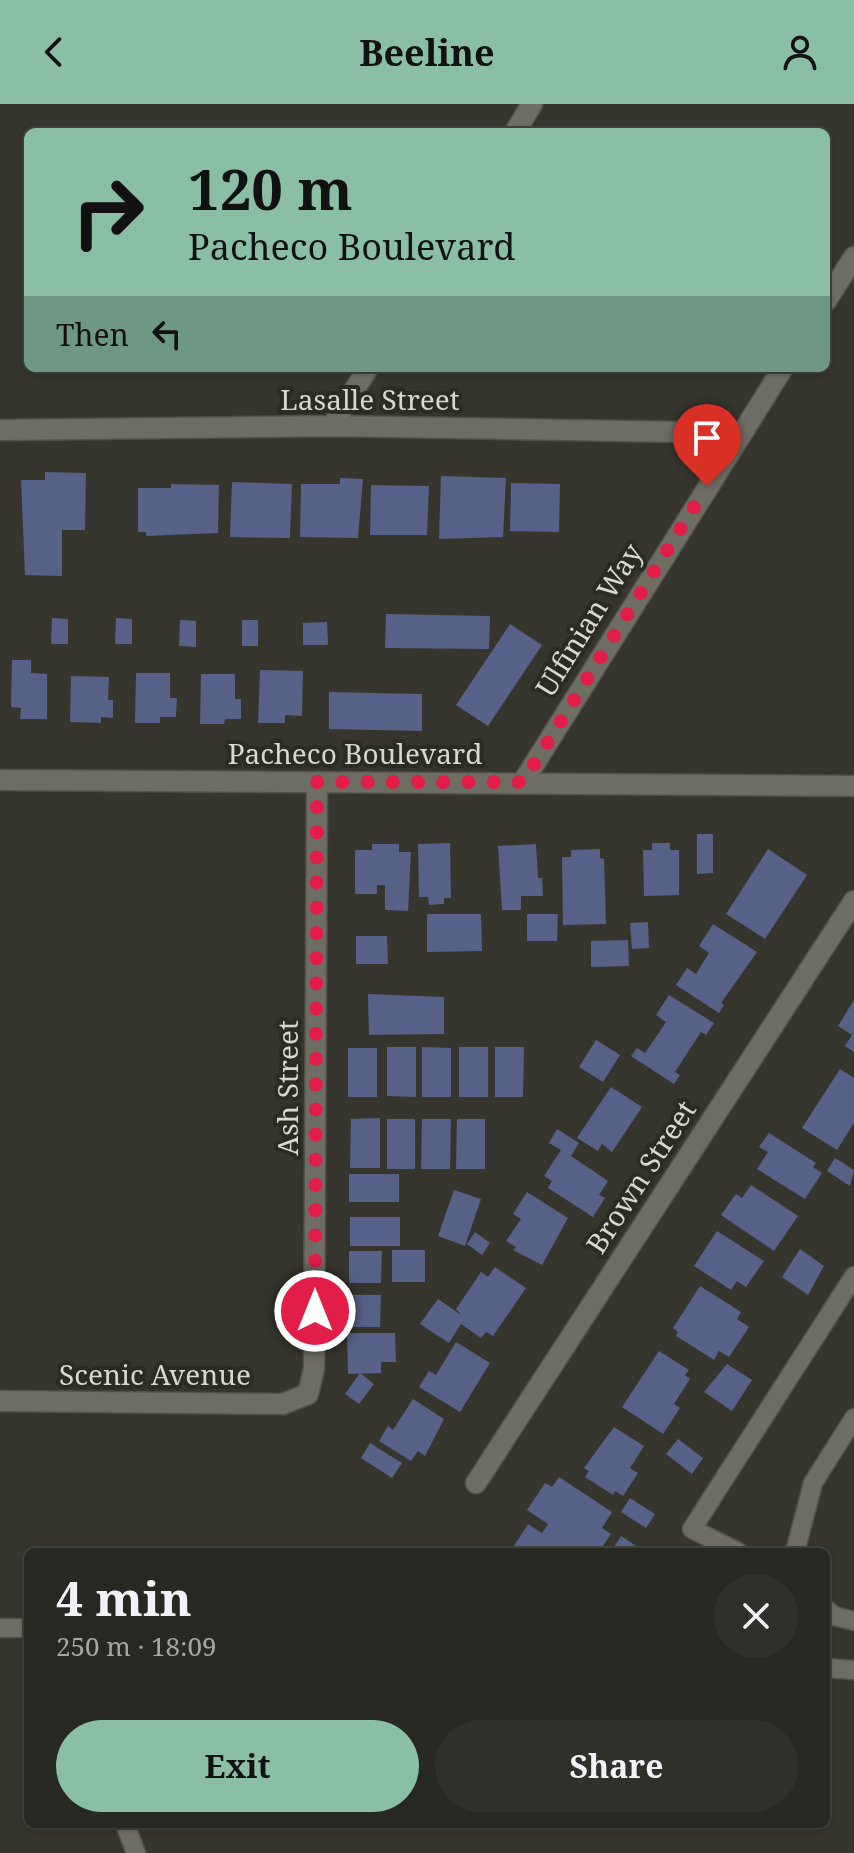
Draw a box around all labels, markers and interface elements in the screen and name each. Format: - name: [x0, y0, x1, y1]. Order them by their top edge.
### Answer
- text: Beeline: [359, 28, 495, 77]
- icon: back: [32, 30, 76, 74]
- icon: person: [778, 30, 822, 74]
- text: 120 m: [188, 150, 353, 226]
- icon: right: [56, 160, 160, 264]
- text: Pacheco Boulevard: [188, 222, 515, 271]
- icon: left: [145, 312, 189, 356]
- text: Then: [56, 314, 129, 355]
- street label: Lasalle Street: [280, 380, 460, 418]
- pin: [673, 404, 741, 486]
- icon: arrive: [685, 416, 729, 460]
- street label: Ulfinian Way: [526, 536, 650, 703]
- street label: Pacheco Boulevard: [228, 734, 482, 772]
- street label: Ash Street: [268, 1020, 306, 1156]
- street label: Brown Street: [577, 1093, 704, 1260]
- position arrow: [273, 1269, 357, 1353]
- street label: Scenic Avenue: [59, 1355, 251, 1393]
- text: 4 min: [56, 1565, 192, 1630]
- button: close: [714, 1574, 798, 1658]
- text: 250 m · 18:09: [56, 1628, 217, 1664]
- button: Exit: [56, 1720, 419, 1812]
- button: Share: [435, 1720, 798, 1812]

